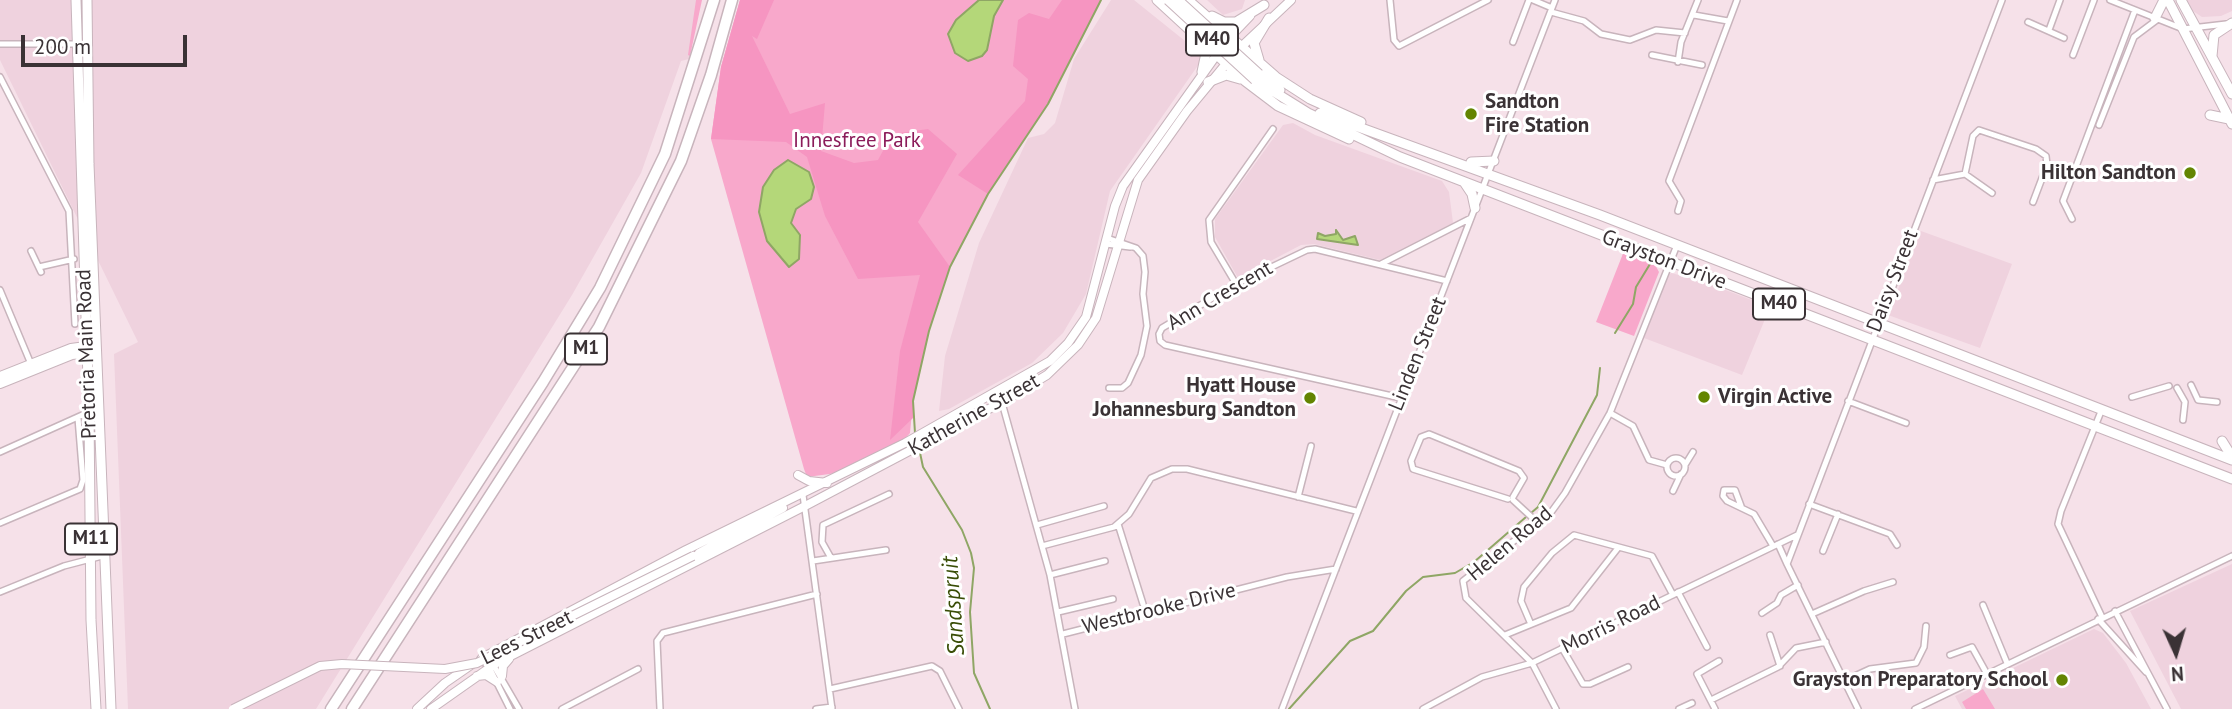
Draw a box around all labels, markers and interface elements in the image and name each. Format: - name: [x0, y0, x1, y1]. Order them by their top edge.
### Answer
- scale bar: [24, 21, 191, 65]
- road number: M40: [1186, 24, 1238, 56]
- text: 200 m: [34, 33, 91, 60]
- place label: Sandton Fire Station: [1485, 89, 1589, 139]
- marker: Sandton Fire Station: [1463, 106, 1479, 122]
- park label: Innesfree Park: [793, 128, 921, 154]
- place label: Hilton Sandton: [2041, 160, 2176, 186]
- marker: Hilton Sandton: [2182, 165, 2198, 181]
- street label: Grayston Drive: [1598, 225, 1730, 295]
- street label: Daisy Street: [1862, 226, 1924, 336]
- street label: Ann Crescent: [1163, 256, 1277, 336]
- street label: Pretoria Main Road: [71, 269, 103, 439]
- road number: M40: [1753, 288, 1805, 320]
- street label: Linden Street: [1384, 293, 1452, 415]
- road number: M1: [565, 334, 607, 364]
- street label: Katherine Street: [904, 369, 1044, 461]
- place label: Hyatt House Johannesburg Sandton: [1093, 373, 1296, 423]
- place label: Virgin Active: [1718, 384, 1832, 410]
- marker: Virgin Active: [1696, 389, 1712, 405]
- marker: Hyatt House Johannesburg Sandton: [1302, 390, 1318, 406]
- street label: Helen Road: [1462, 501, 1558, 587]
- road number: M11: [65, 524, 117, 554]
- water label: Sandspruit: [937, 555, 971, 657]
- street label: Westbrooke Drive: [1080, 578, 1238, 640]
- street label: Morris Road: [1558, 590, 1664, 660]
- street label: Lees Street: [477, 605, 577, 671]
- north arrow: [2141, 618, 2211, 688]
- text: N: [2170, 662, 2185, 686]
- place label: Grayston Preparatory School: [1793, 667, 2048, 693]
- marker: Grayston Preparatory School: [2054, 672, 2070, 688]

